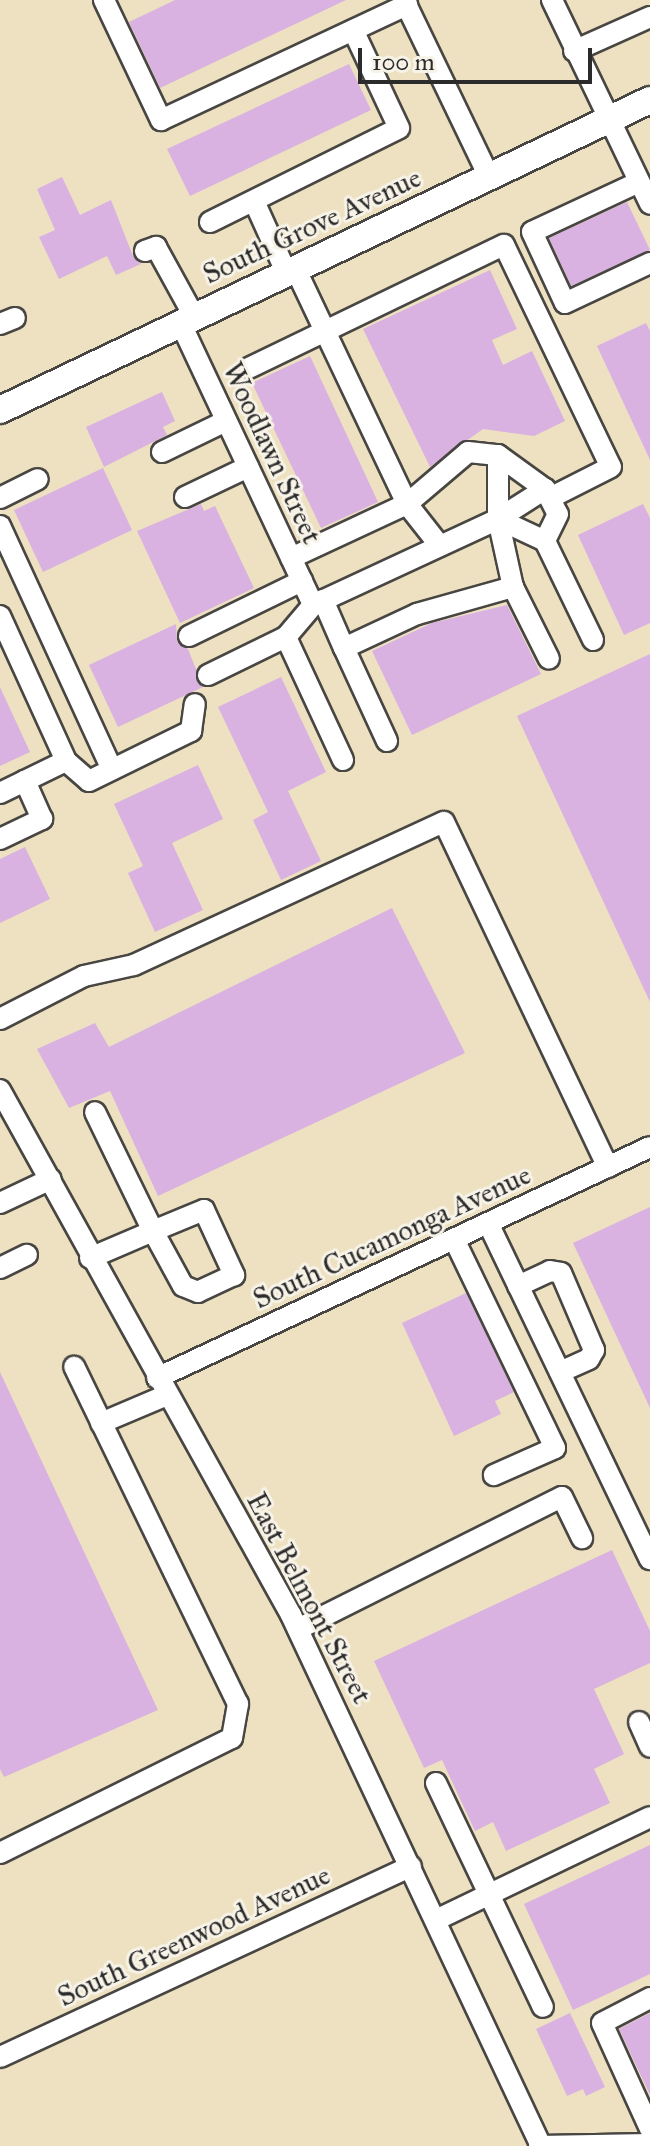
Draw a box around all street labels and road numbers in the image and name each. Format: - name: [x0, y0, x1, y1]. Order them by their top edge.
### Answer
- street label: South Grove Avenue: [198, 161, 426, 291]
- street label: Woodlawn Street: [215, 357, 329, 549]
- street label: South Cucamonga Avenue: [248, 1158, 536, 1316]
- street label: East Belmont Street: [239, 1487, 379, 1709]
- street label: South Greenwood Avenue: [52, 1858, 336, 2014]

